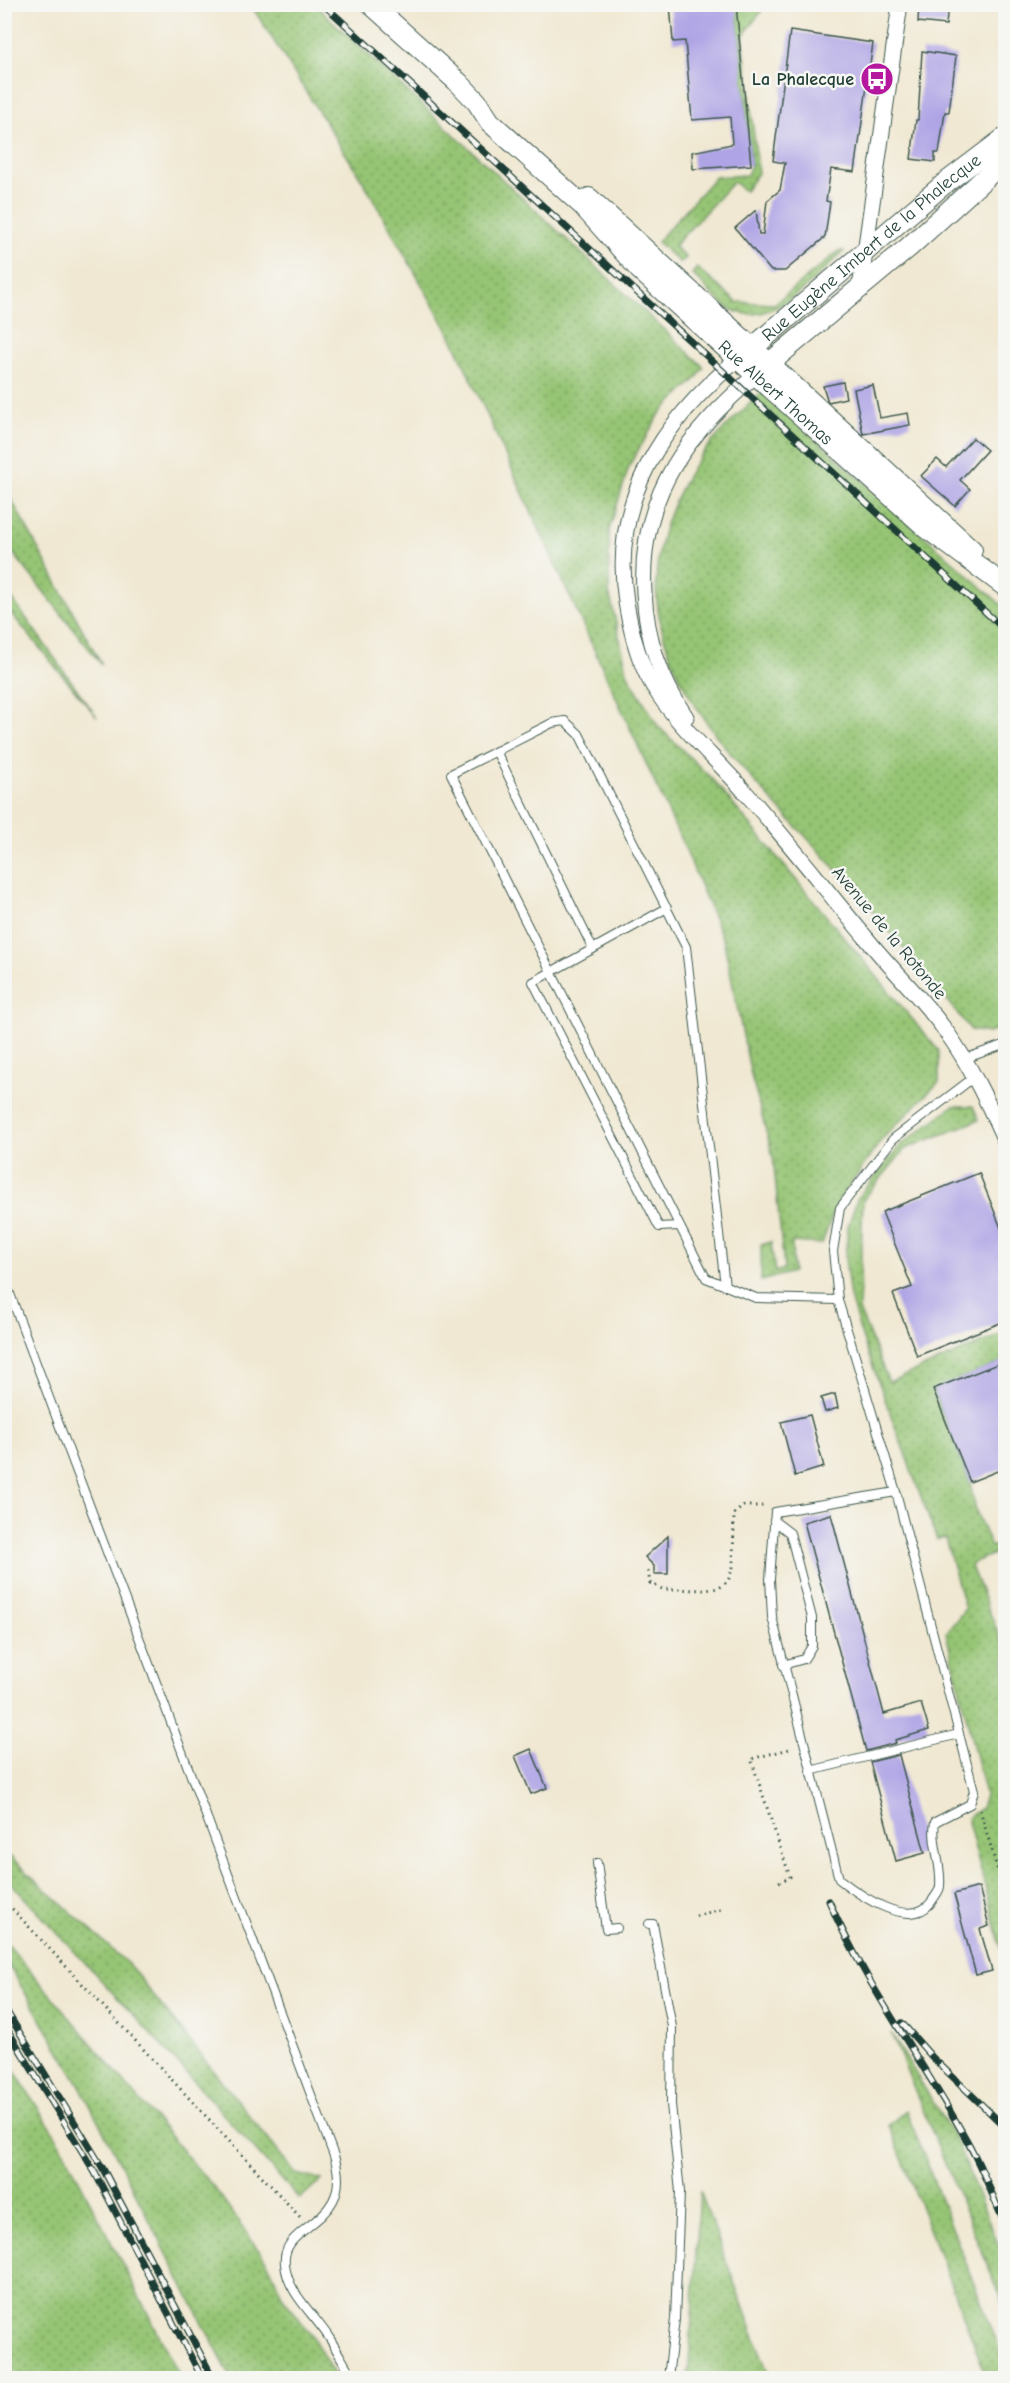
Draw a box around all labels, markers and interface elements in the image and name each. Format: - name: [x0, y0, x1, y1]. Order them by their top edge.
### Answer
- bus stop icon: La Phalecque: [859, 61, 895, 97]
- place label: La Phalecque: [752, 69, 854, 90]
- street label: Rue Eugène Imbert de la Phalecque: [758, 149, 985, 346]
- street label: Rue Albert Thomas: [714, 336, 837, 449]
- street label: Avenue de la Rotonde: [827, 862, 951, 1004]

